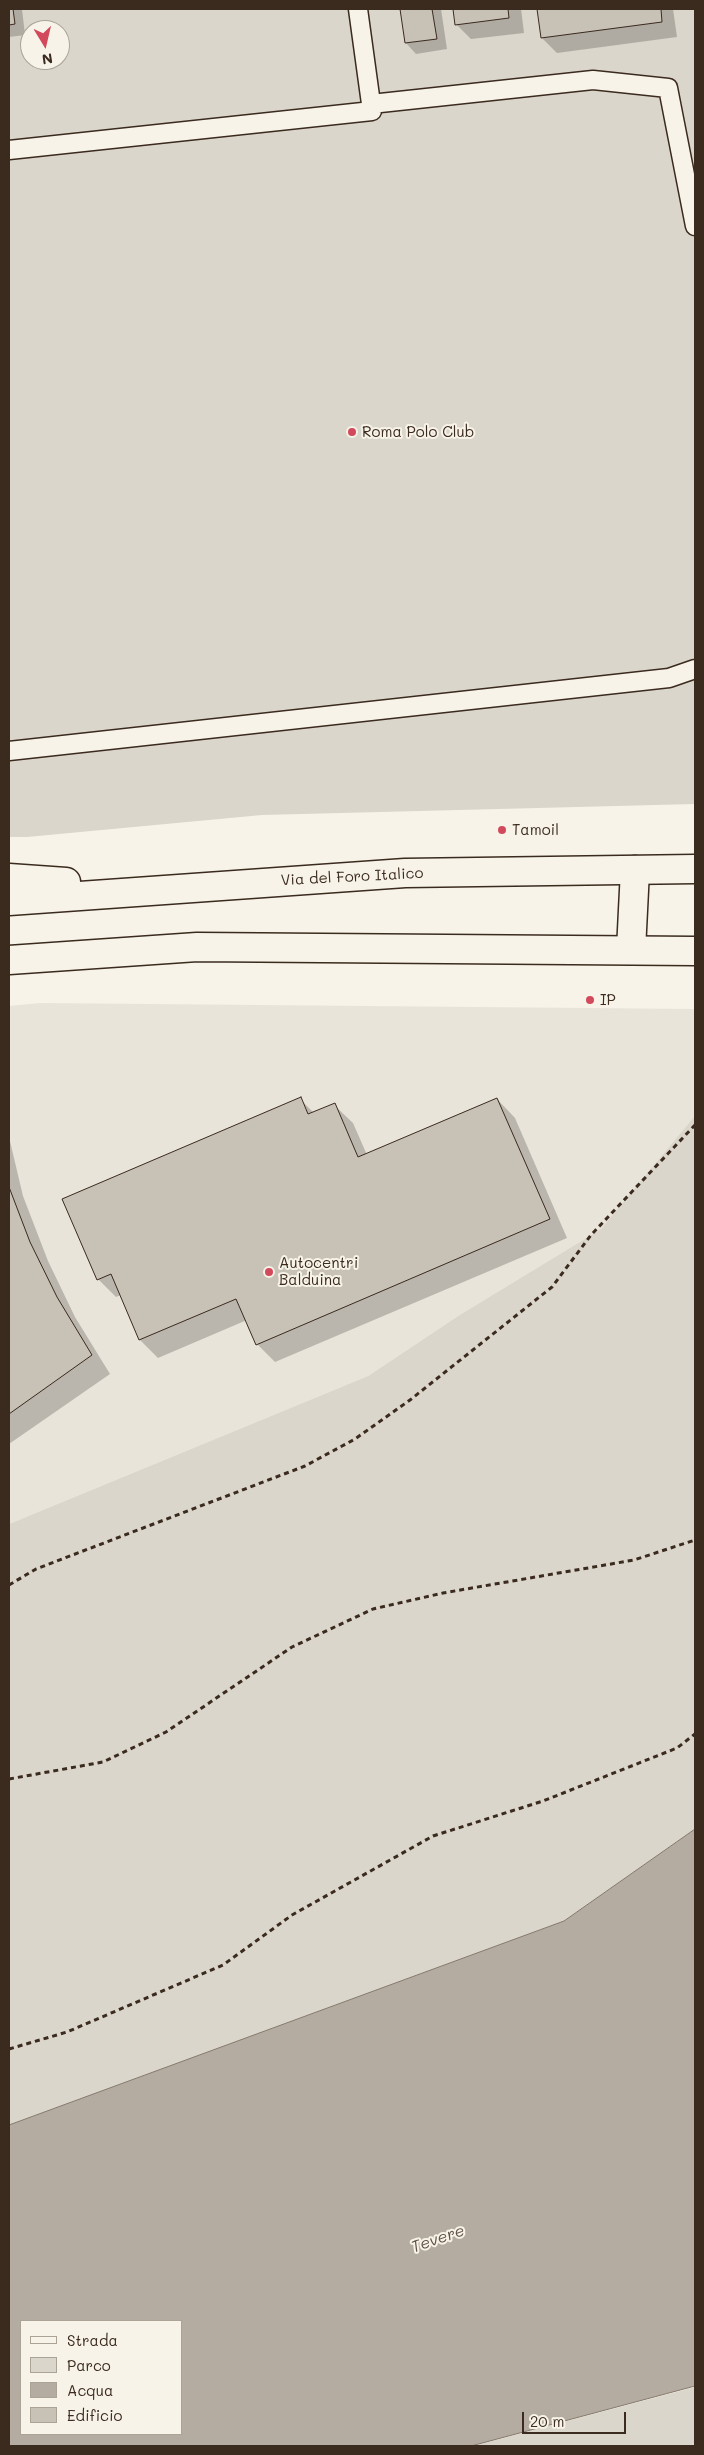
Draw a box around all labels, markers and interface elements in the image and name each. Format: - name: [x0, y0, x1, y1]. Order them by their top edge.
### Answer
- north arrow: [20, 20, 70, 70]
- text: N: [41, 49, 54, 70]
- place label: Roma Polo Club: [362, 423, 474, 441]
- marker: Roma Polo Club: [346, 426, 358, 438]
- place label: Tamoil: [512, 821, 559, 839]
- marker: Tamoil: [496, 824, 508, 836]
- street label: Via del Foro Italico: [280, 864, 424, 890]
- place label: IP: [600, 991, 616, 1009]
- marker: IP: [584, 994, 596, 1006]
- place label: Autocentri Balduina: [279, 1254, 358, 1289]
- marker: Autocentri Balduina: [263, 1266, 275, 1278]
- water label: Tevere: [409, 2221, 467, 2257]
- legend: [20, 2320, 182, 2435]
- text: Strada: [67, 2330, 118, 2350]
- text: Parco: [67, 2355, 111, 2375]
- text: Acqua: [67, 2380, 113, 2400]
- scale bar: [524, 2402, 628, 2434]
- text: Edificio: [67, 2405, 122, 2425]
- text: 20 m: [530, 2411, 564, 2431]

